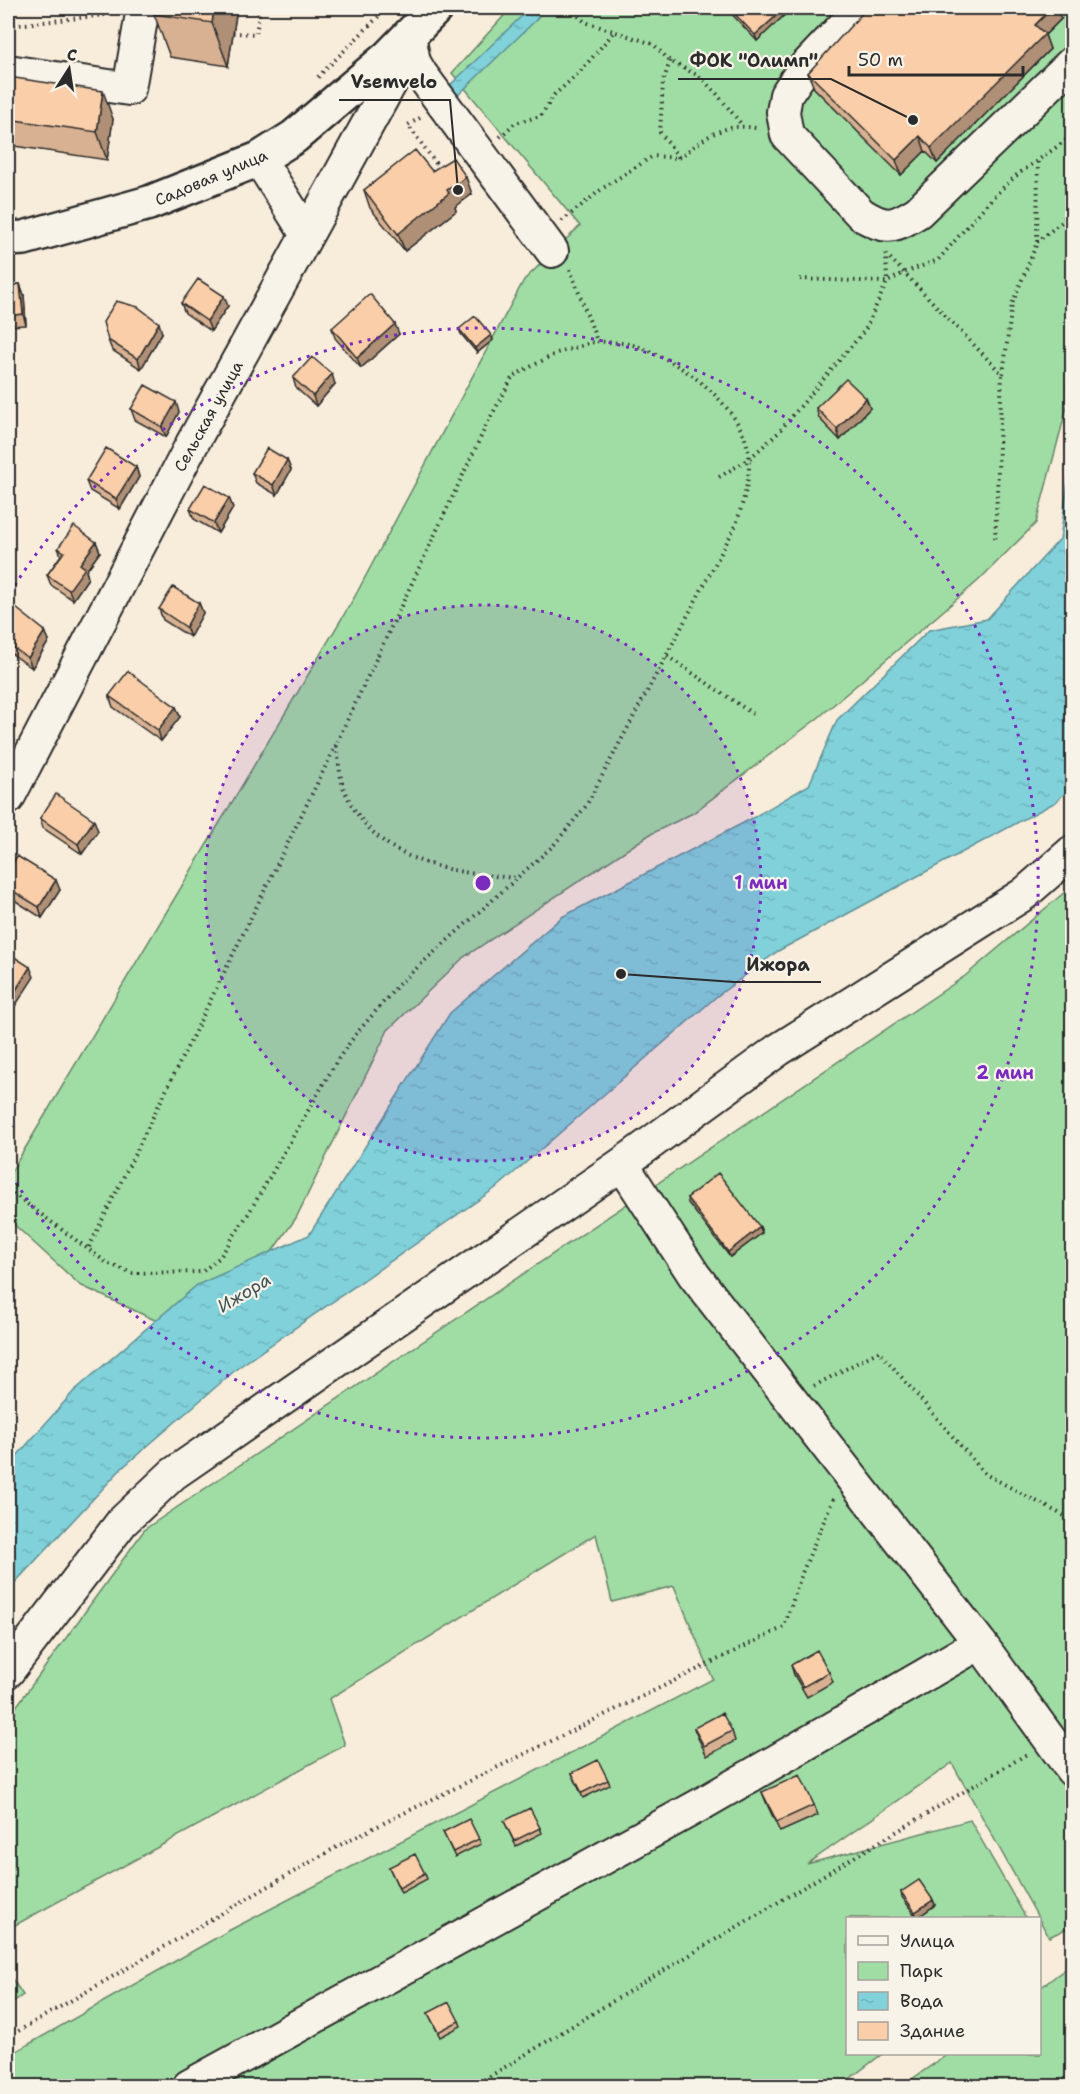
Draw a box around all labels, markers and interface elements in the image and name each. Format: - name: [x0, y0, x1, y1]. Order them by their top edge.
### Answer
- north arrow: [39, 39, 99, 99]
- scale bar: [849, 39, 1023, 77]
- callout: ФОК "Олимп": [678, 43, 831, 79]
- text: С: [65, 44, 79, 66]
- text: 50 m: [858, 48, 903, 72]
- text: ФОК "Олимп": [690, 49, 818, 73]
- callout: Vsemvelo: [339, 64, 450, 100]
- text: Vsemvelo: [351, 70, 437, 94]
- street label: Садовая улица: [152, 144, 271, 211]
- street label: Сельская улица: [169, 357, 248, 476]
- text: 1 мин: [734, 871, 788, 895]
- centre of rings: [473, 873, 493, 893]
- callout: Ижора: [734, 946, 821, 982]
- text: Ижора: [746, 953, 810, 977]
- text: 2 мин: [976, 1061, 1034, 1085]
- water label: Ижора: [213, 1268, 275, 1318]
- legend: [846, 1917, 1041, 2055]
- text: Улица: [900, 1929, 954, 1953]
- text: Парк: [900, 1959, 943, 1983]
- text: Вода: [900, 1989, 943, 2013]
- text: Здание: [900, 2019, 965, 2043]

